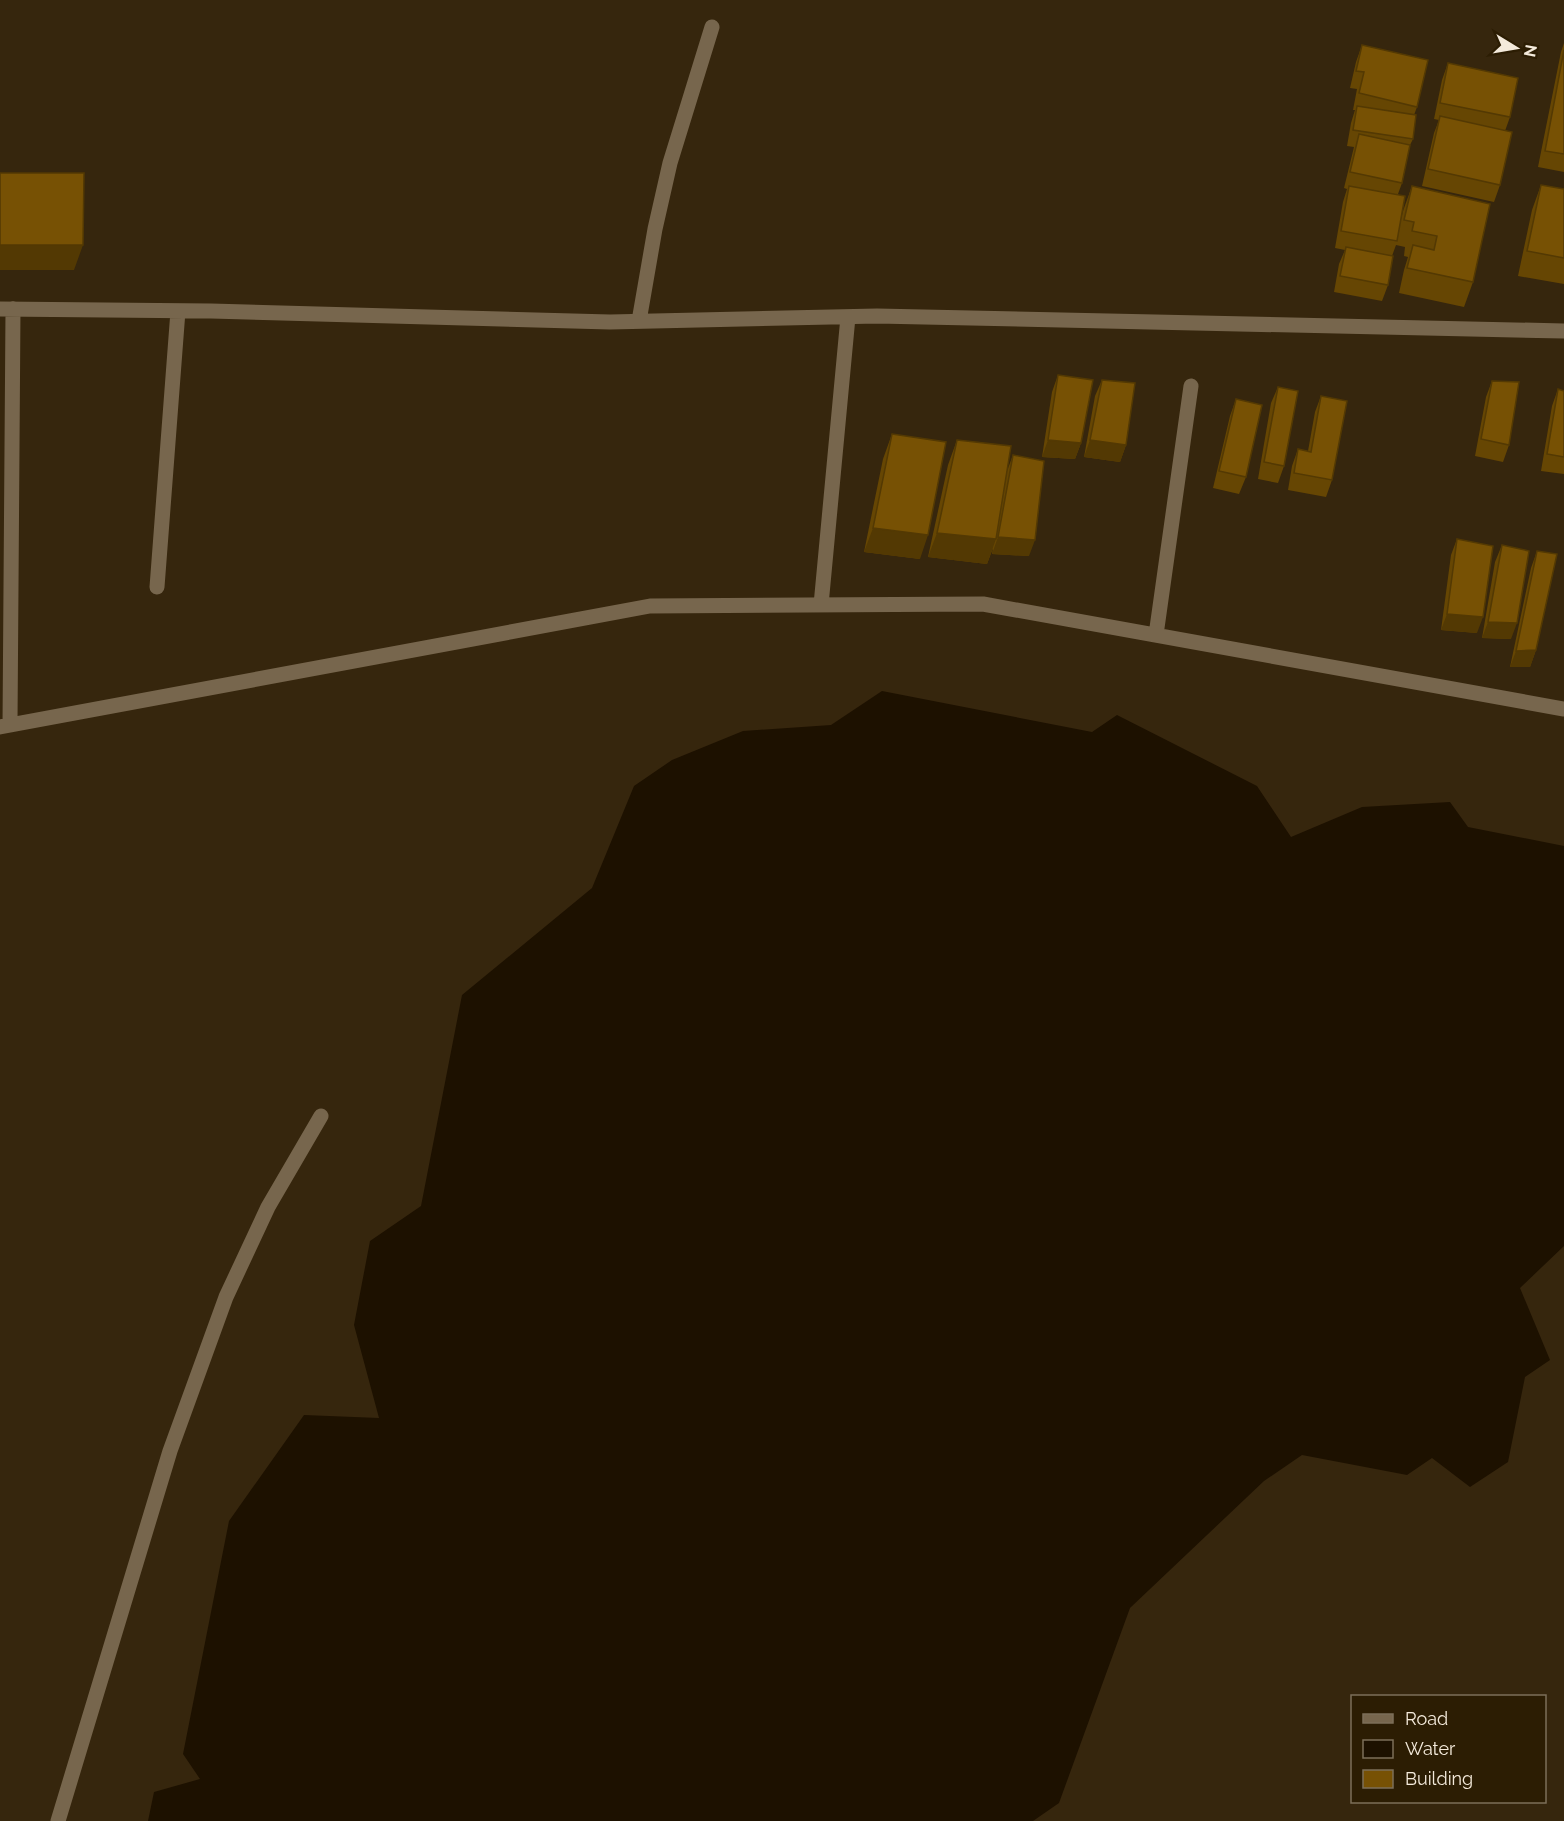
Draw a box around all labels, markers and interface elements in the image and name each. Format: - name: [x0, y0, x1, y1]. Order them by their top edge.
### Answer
- north arrow: [1486, 18, 1546, 78]
- text: N: [1520, 43, 1541, 59]
- legend: [1351, 1695, 1546, 1803]
- text: Road: [1405, 1708, 1448, 1729]
- text: Water: [1405, 1738, 1456, 1759]
- text: Building: [1405, 1768, 1473, 1789]

